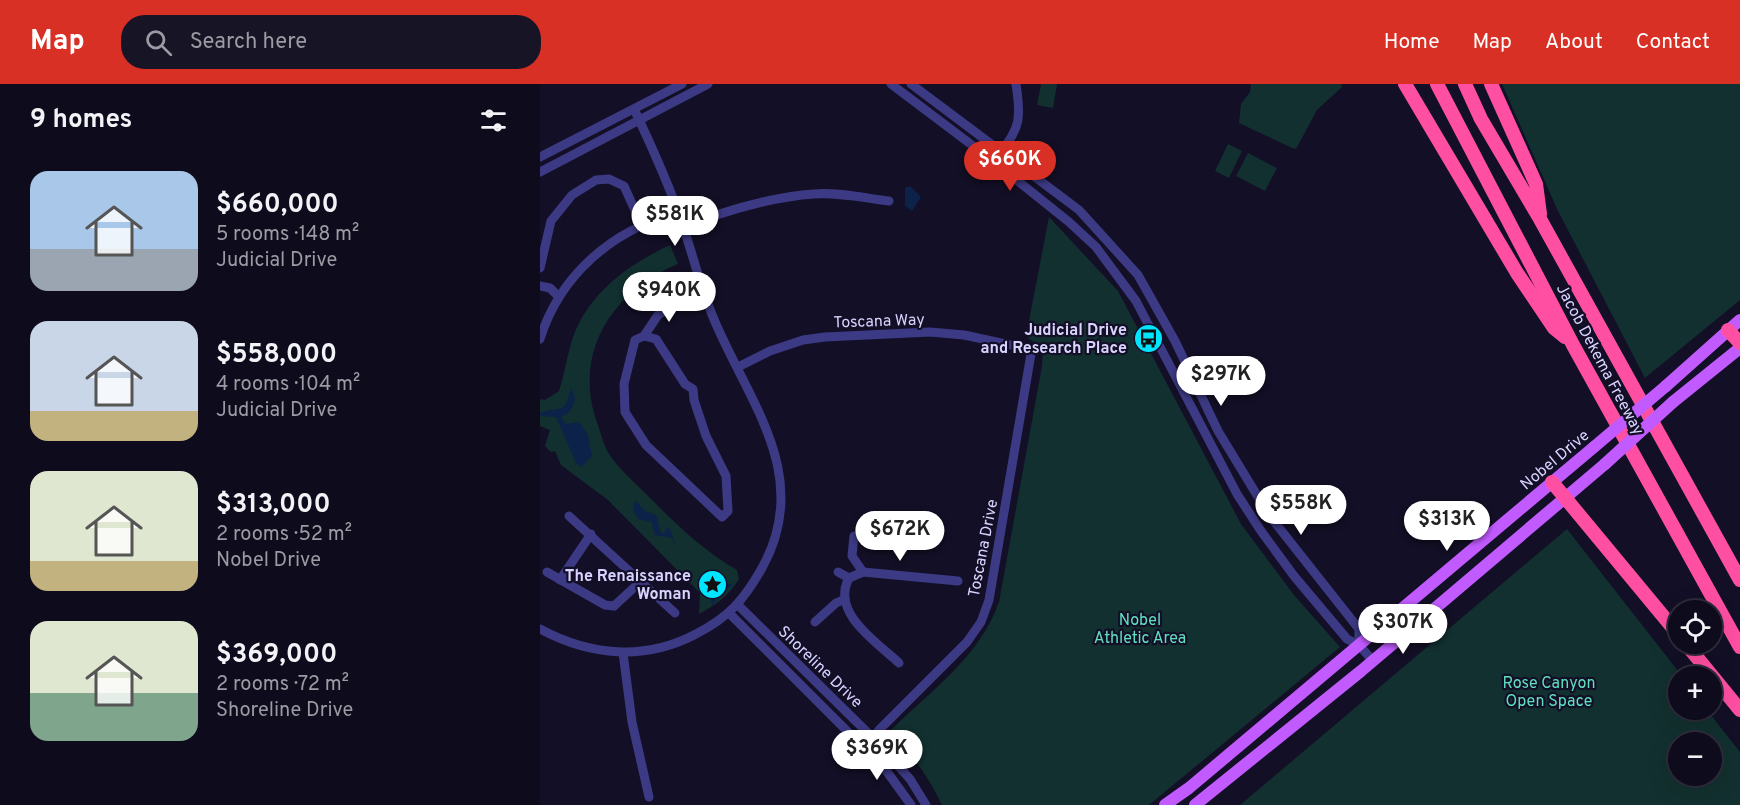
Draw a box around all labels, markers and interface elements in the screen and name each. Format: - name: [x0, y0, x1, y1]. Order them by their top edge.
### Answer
- search box: [121, 15, 541, 69]
- text: Map: [30, 24, 85, 60]
- icon: search: [142, 26, 175, 59]
- text: Search here: [190, 29, 307, 56]
- text: Home: [1384, 29, 1440, 56]
- text: Map: [1473, 29, 1512, 56]
- text: About: [1545, 29, 1603, 56]
- text: Contact: [1636, 29, 1710, 56]
- text: 9 homes: [30, 104, 132, 137]
- icon: filters: [477, 104, 510, 137]
- pin: $660K: [968, 141, 1052, 192]
- text: $660K: [978, 147, 1042, 173]
- text: $660,000: [216, 189, 339, 222]
- icon: home: [78, 195, 150, 267]
- pin: $581K: [633, 196, 717, 247]
- text: $581K: [646, 202, 704, 228]
- text: 5 rooms · 148 m²: [216, 222, 359, 248]
- text: Judicial Drive: [216, 248, 337, 274]
- pin: $940K: [627, 272, 711, 323]
- text: $940K: [637, 278, 701, 304]
- street label: Jacob Dekema Freeway: [1551, 281, 1648, 439]
- street label: Toscana Way: [833, 310, 925, 334]
- place label: Judicial Drive and Research Place: [981, 321, 1127, 359]
- bus stop icon: Judicial Drive and Research Place: [1132, 322, 1164, 354]
- text: $558,000: [216, 339, 337, 372]
- icon: home: [78, 345, 150, 417]
- pin: $297K: [1179, 356, 1263, 407]
- text: $297K: [1190, 362, 1252, 388]
- text: 4 rooms · 104 m²: [216, 372, 360, 398]
- text: Judicial Drive: [216, 398, 337, 424]
- street label: Nobel Drive: [1517, 426, 1594, 495]
- pin: $558K: [1259, 485, 1343, 536]
- text: $313,000: [216, 489, 331, 522]
- text: $558K: [1269, 491, 1333, 517]
- icon: home: [78, 495, 150, 567]
- street label: Toscana Drive: [965, 498, 1003, 599]
- pin: $313K: [1405, 501, 1489, 552]
- text: $313K: [1418, 507, 1476, 533]
- pin: $672K: [858, 511, 942, 562]
- text: $672K: [869, 517, 931, 543]
- text: 2 rooms · 52 m²: [216, 522, 352, 548]
- text: Nobel Drive: [216, 548, 321, 574]
- place label: The Renaissance Woman: [565, 567, 691, 605]
- place icon: The Renaissance Woman: [696, 568, 728, 600]
- map controls: [1668, 600, 1722, 786]
- button: locate: [1668, 600, 1722, 654]
- pin: $307K: [1361, 604, 1445, 655]
- text: $307K: [1372, 610, 1434, 636]
- park label: Nobel Athletic Area: [1094, 611, 1186, 649]
- street label: Shoreline Drive: [773, 622, 866, 713]
- text: $369,000: [216, 639, 337, 672]
- icon: home: [78, 645, 150, 717]
- button: +: [1668, 666, 1722, 720]
- text: 2 rooms · 72 m²: [216, 672, 349, 698]
- park label: Rose Canyon Open Space: [1503, 674, 1595, 712]
- text: Shoreline Drive: [216, 698, 353, 724]
- pin: $369K: [835, 730, 919, 781]
- button: −: [1668, 732, 1722, 786]
- text: $369K: [846, 736, 908, 762]

